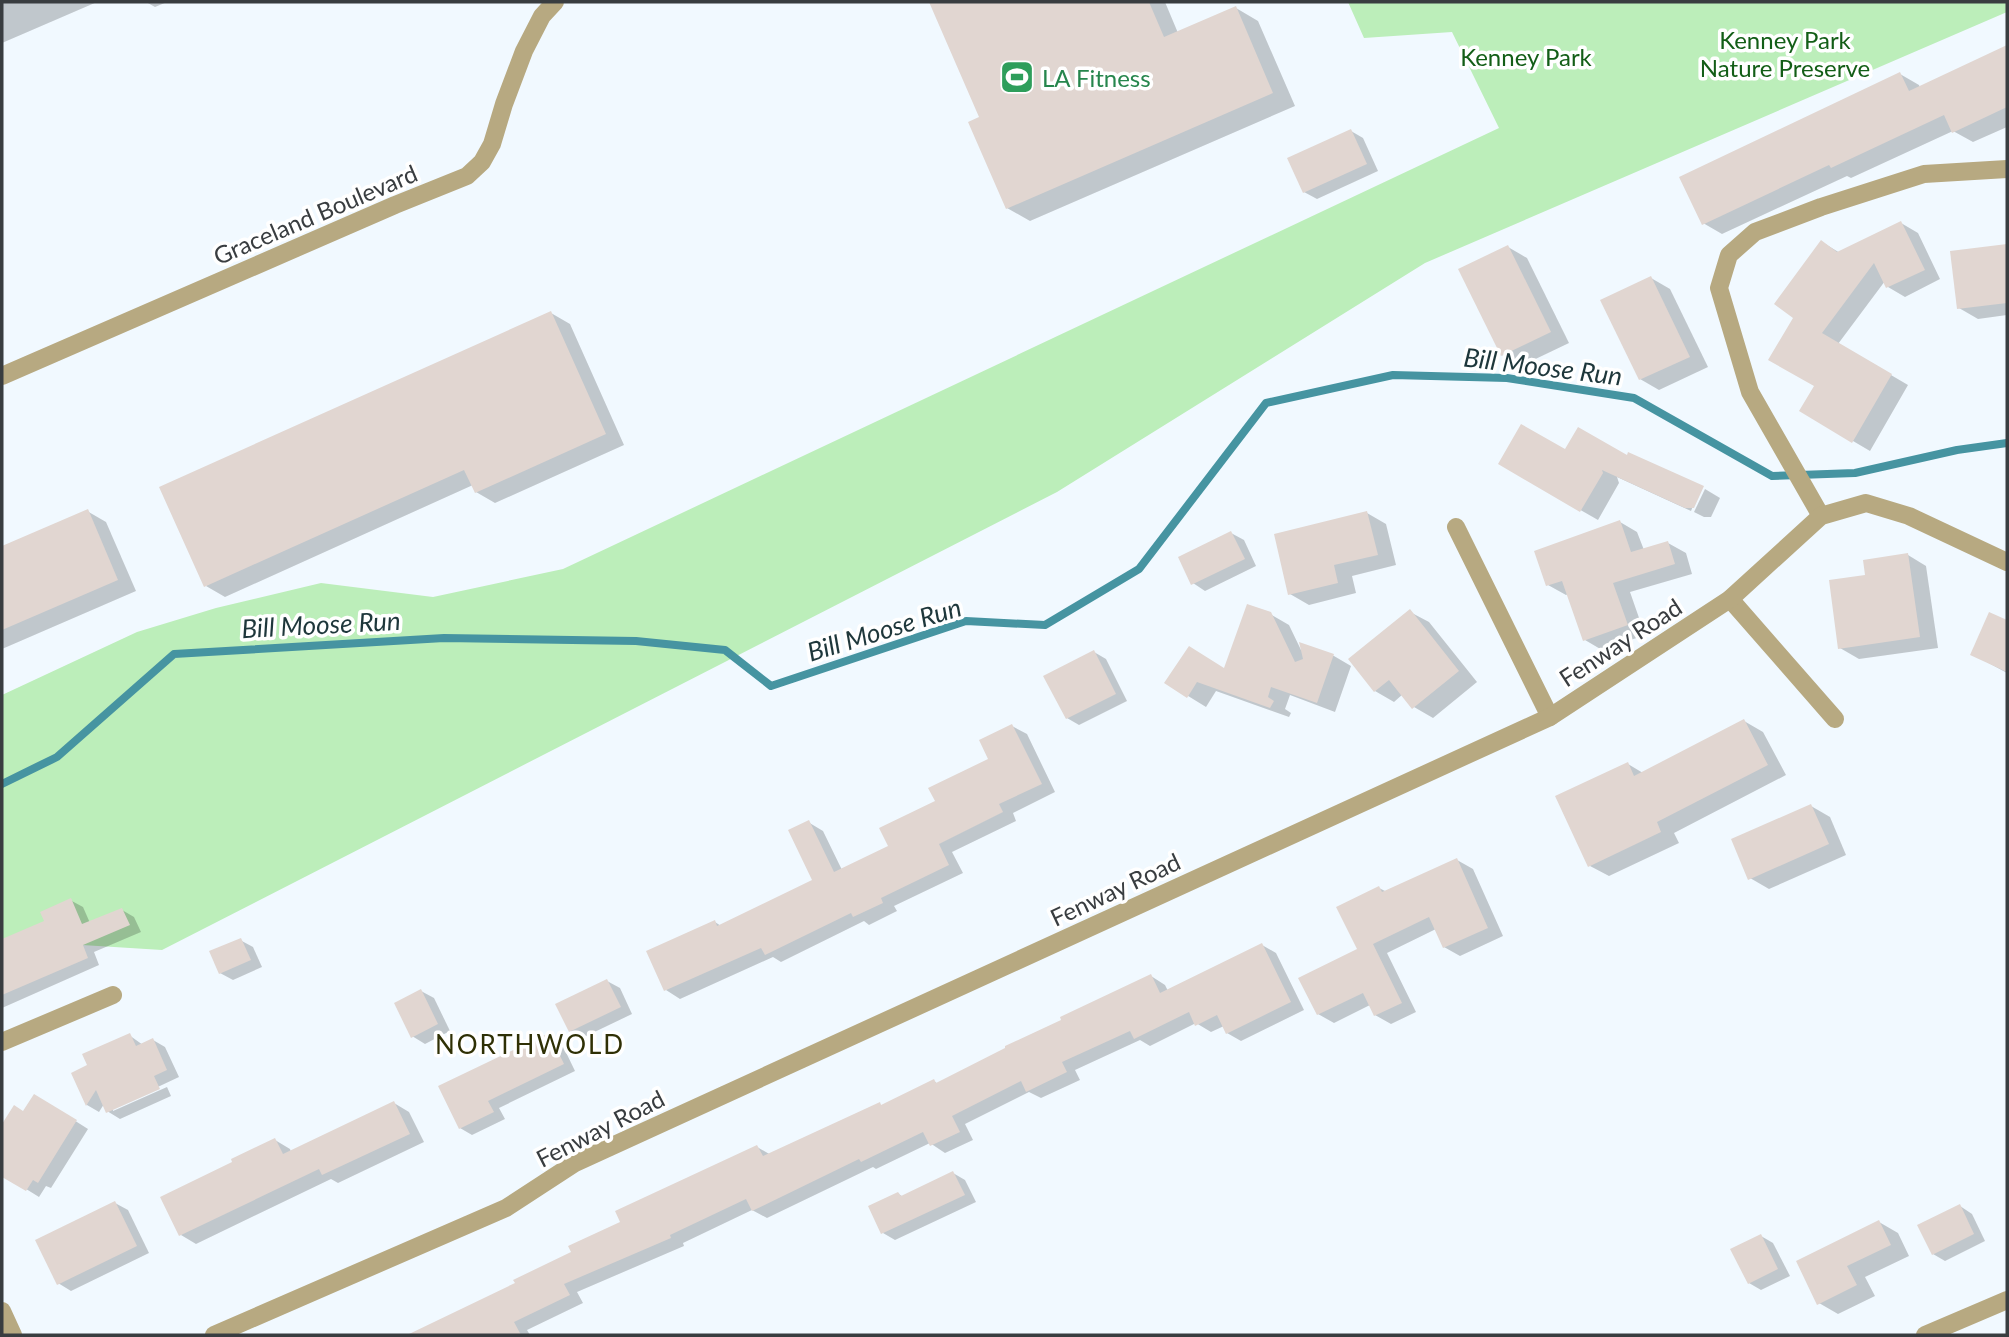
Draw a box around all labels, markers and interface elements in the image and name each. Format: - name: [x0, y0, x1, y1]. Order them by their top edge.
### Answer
- park label: Kenney Park Nature Preserve: [1700, 25, 1870, 82]
- park label: Kenney Park: [1460, 42, 1593, 71]
- sports icon: LA Fitness: [998, 58, 1036, 96]
- place label: LA Fitness: [1042, 63, 1151, 92]
- street label: Graceland Boulevard: [209, 158, 421, 270]
- water label: Bill Moose Run: [1462, 340, 1624, 392]
- water label: Bill Moose Run: [803, 590, 965, 668]
- street label: Fenway Road: [1553, 592, 1687, 692]
- water label: Bill Moose Run: [241, 604, 401, 644]
- street label: Fenway Road: [1045, 846, 1185, 932]
- district label: NORTHWOLD: [435, 1028, 625, 1060]
- street label: Fenway Road: [531, 1083, 669, 1173]

